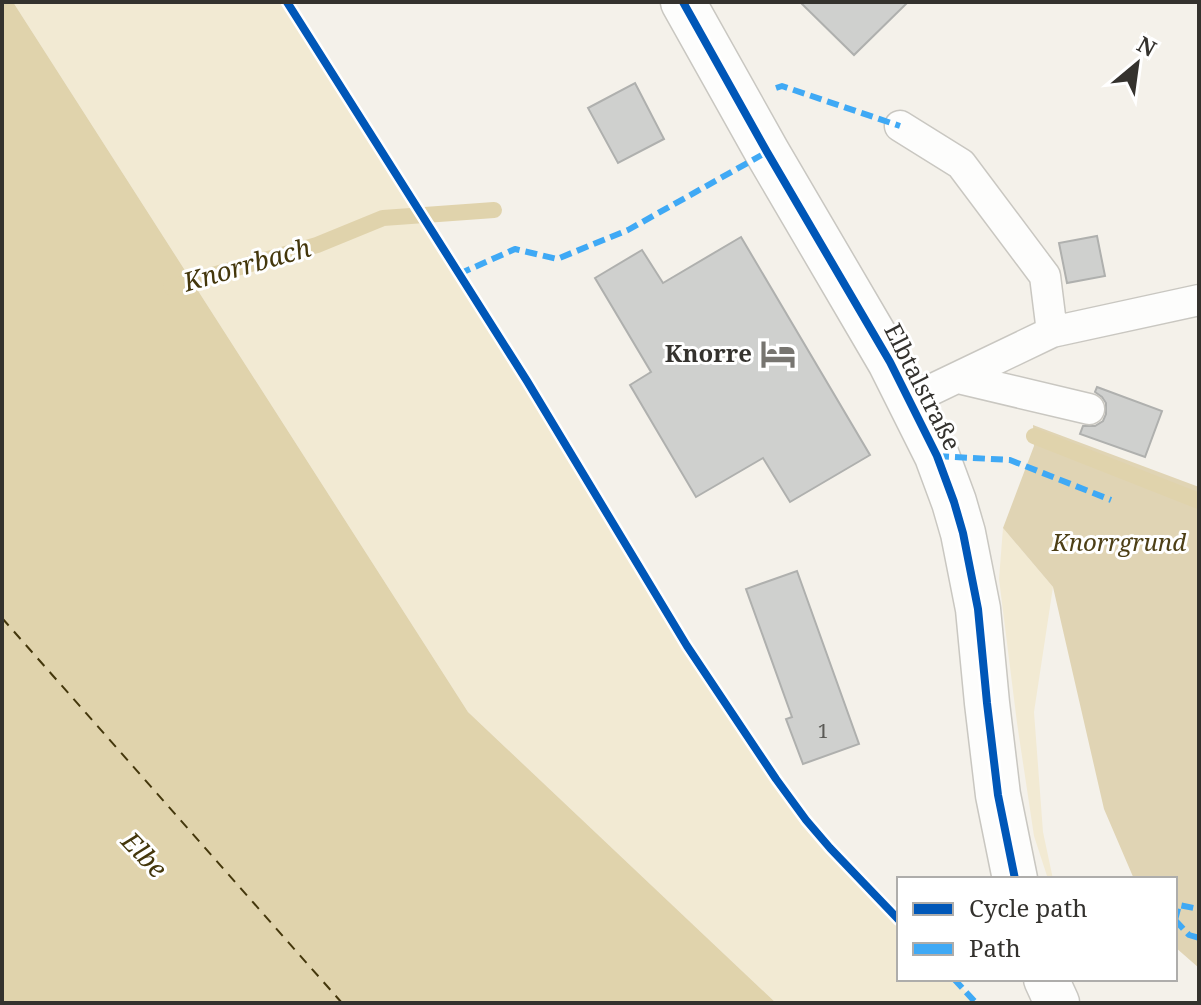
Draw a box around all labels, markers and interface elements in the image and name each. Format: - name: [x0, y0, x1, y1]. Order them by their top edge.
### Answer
- north arrow: [1097, 24, 1177, 104]
- text: N: [1132, 28, 1162, 63]
- water label: Knorrbach: [178, 229, 315, 300]
- street label: Elbtalstraße: [877, 317, 969, 456]
- hotel icon: Knorre: [759, 335, 797, 373]
- place label: Knorre: [665, 336, 752, 369]
- park label: Knorrgrund: [1051, 525, 1186, 558]
- house number: 1: [817, 717, 829, 744]
- water label: Elbe: [113, 823, 176, 885]
- legend: [897, 877, 1177, 981]
- text: Cycle path: [969, 891, 1088, 924]
- text: Path: [969, 931, 1021, 964]

